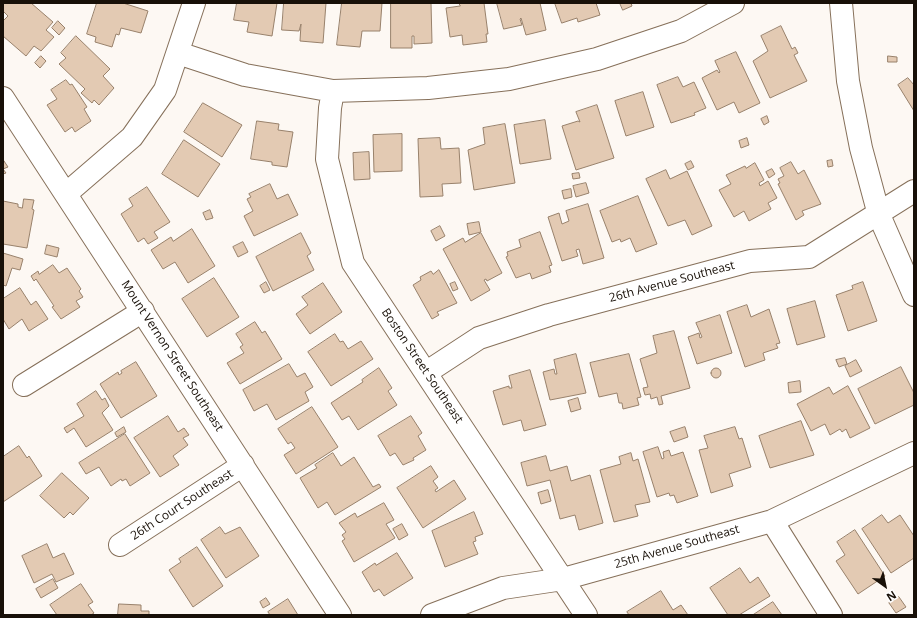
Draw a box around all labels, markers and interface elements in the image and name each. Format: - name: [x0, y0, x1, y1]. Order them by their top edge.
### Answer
- street label: 26th Avenue Southeast: [608, 258, 736, 306]
- street label: Mount Vernon Street Southeast: [118, 278, 226, 434]
- street label: Boston Street Southeast: [378, 306, 466, 426]
- street label: 26th Court Southeast: [128, 467, 236, 543]
- street label: 25th Avenue Southeast: [613, 522, 741, 572]
- north arrow: [865, 566, 905, 606]
- text: N: [884, 588, 900, 605]

